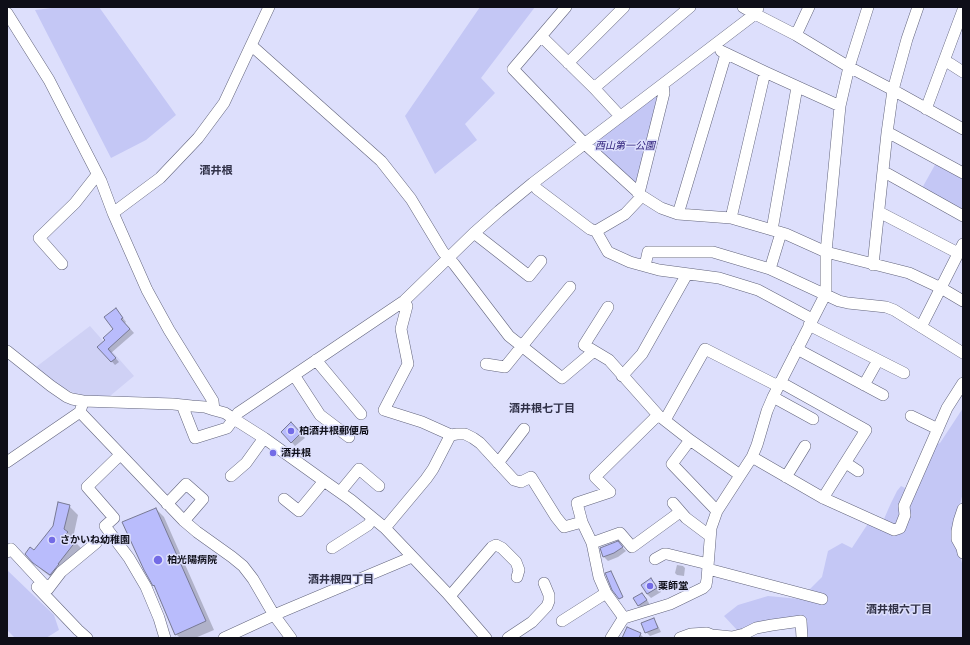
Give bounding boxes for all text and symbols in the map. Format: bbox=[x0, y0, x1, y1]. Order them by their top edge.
park label: 西山第一公園 bbox=[595, 140, 655, 152]
district label: 酒井根 bbox=[200, 164, 232, 178]
district label: 酒井根七丁目 bbox=[509, 402, 575, 416]
place label: 柏酒井根郵便局 bbox=[299, 425, 369, 437]
marker: 柏酒井根郵便局 bbox=[286, 426, 296, 436]
place label: 酒井根 bbox=[281, 447, 311, 459]
marker: 酒井根 bbox=[268, 448, 278, 458]
place label: さかいね幼稚園 bbox=[60, 534, 130, 546]
marker: さかいね幼稚園 bbox=[47, 535, 57, 545]
marker: 柏光陽病院 bbox=[152, 554, 164, 566]
place label: 柏光陽病院 bbox=[167, 554, 217, 566]
district label: 酒井根四丁目 bbox=[308, 573, 374, 587]
place label: 薬師堂 bbox=[658, 580, 688, 592]
marker: 薬師堂 bbox=[645, 581, 655, 591]
district label: 酒井根六丁目 bbox=[866, 603, 932, 617]

